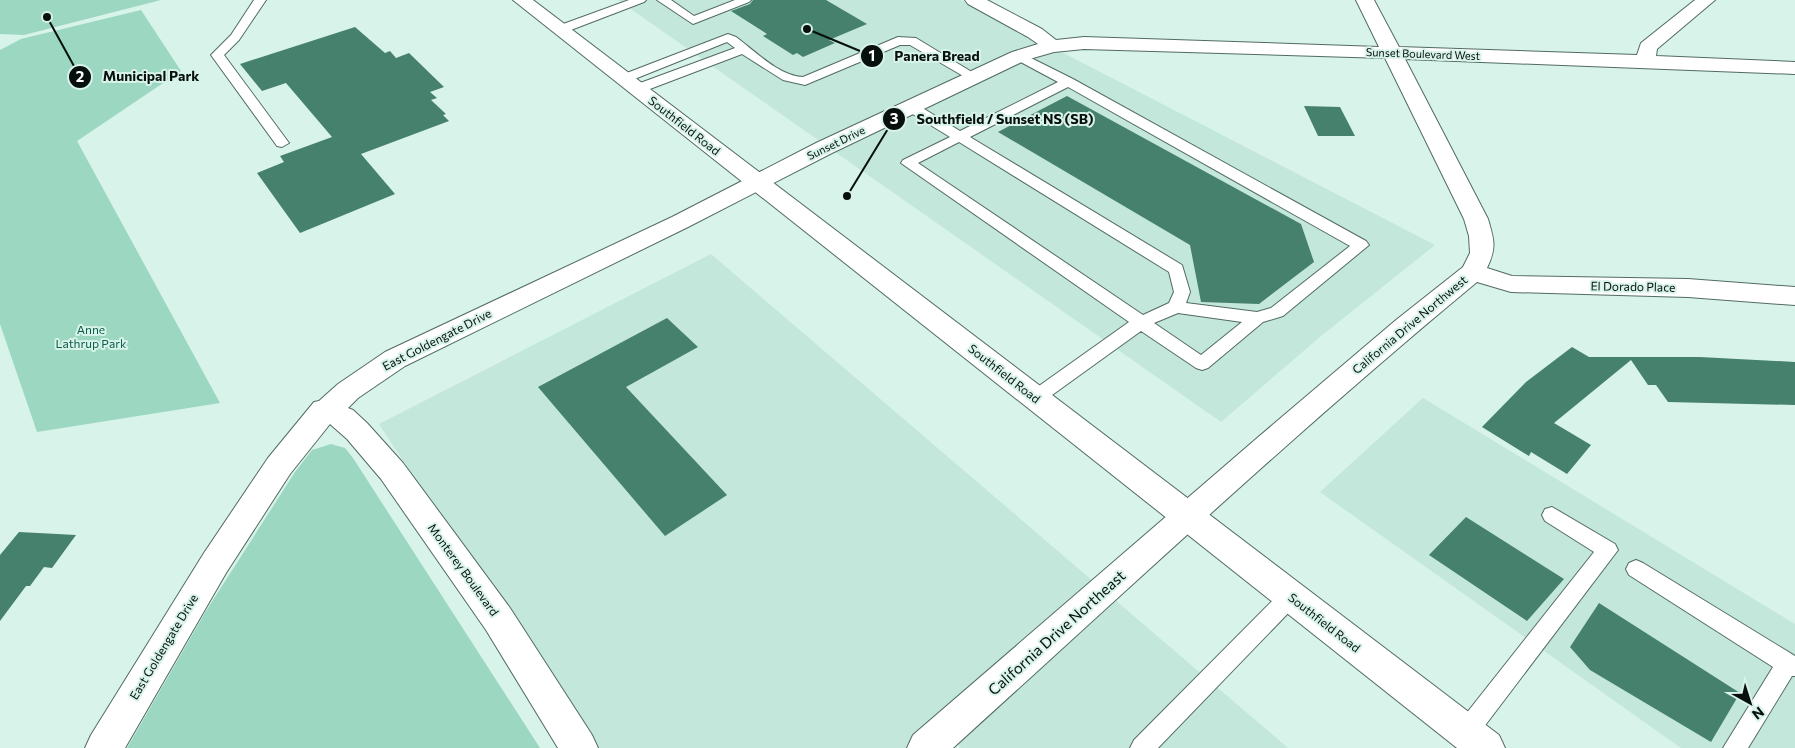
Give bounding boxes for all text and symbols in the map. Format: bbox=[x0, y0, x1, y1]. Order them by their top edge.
callout: Panera Bread bbox=[859, 41, 990, 70]
street label: Sunset Boulevard West bbox=[1366, 45, 1481, 62]
text: 1 bbox=[869, 46, 875, 64]
text: Panera Bread bbox=[894, 47, 980, 64]
callout: Municipal Park bbox=[68, 62, 209, 91]
text: 2 bbox=[76, 67, 84, 85]
text: Municipal Park bbox=[103, 67, 199, 84]
street label: Southfield Road bbox=[646, 93, 723, 158]
callout: Southfield / Sunset NS (SB) bbox=[882, 104, 1104, 133]
text: 3 bbox=[890, 109, 899, 127]
text: Southfield / Sunset NS (SB) bbox=[917, 110, 1094, 127]
street label: Sunset Drive bbox=[805, 123, 867, 162]
street label: California Drive Northwest bbox=[1349, 272, 1470, 376]
street label: El Dorado Place bbox=[1590, 278, 1676, 294]
street label: East Goldengate Drive bbox=[380, 306, 493, 373]
park label: Anne Lathrup Park bbox=[56, 322, 127, 350]
street label: Southfield Road bbox=[966, 341, 1043, 406]
street label: Monterey Boulevard bbox=[426, 521, 502, 618]
street label: California Drive Northeast bbox=[984, 566, 1129, 699]
street label: Southfield Road bbox=[1286, 590, 1363, 655]
street label: East Goldengate Drive bbox=[126, 591, 200, 702]
north arrow bbox=[1725, 678, 1775, 728]
text: N bbox=[1749, 704, 1768, 723]

